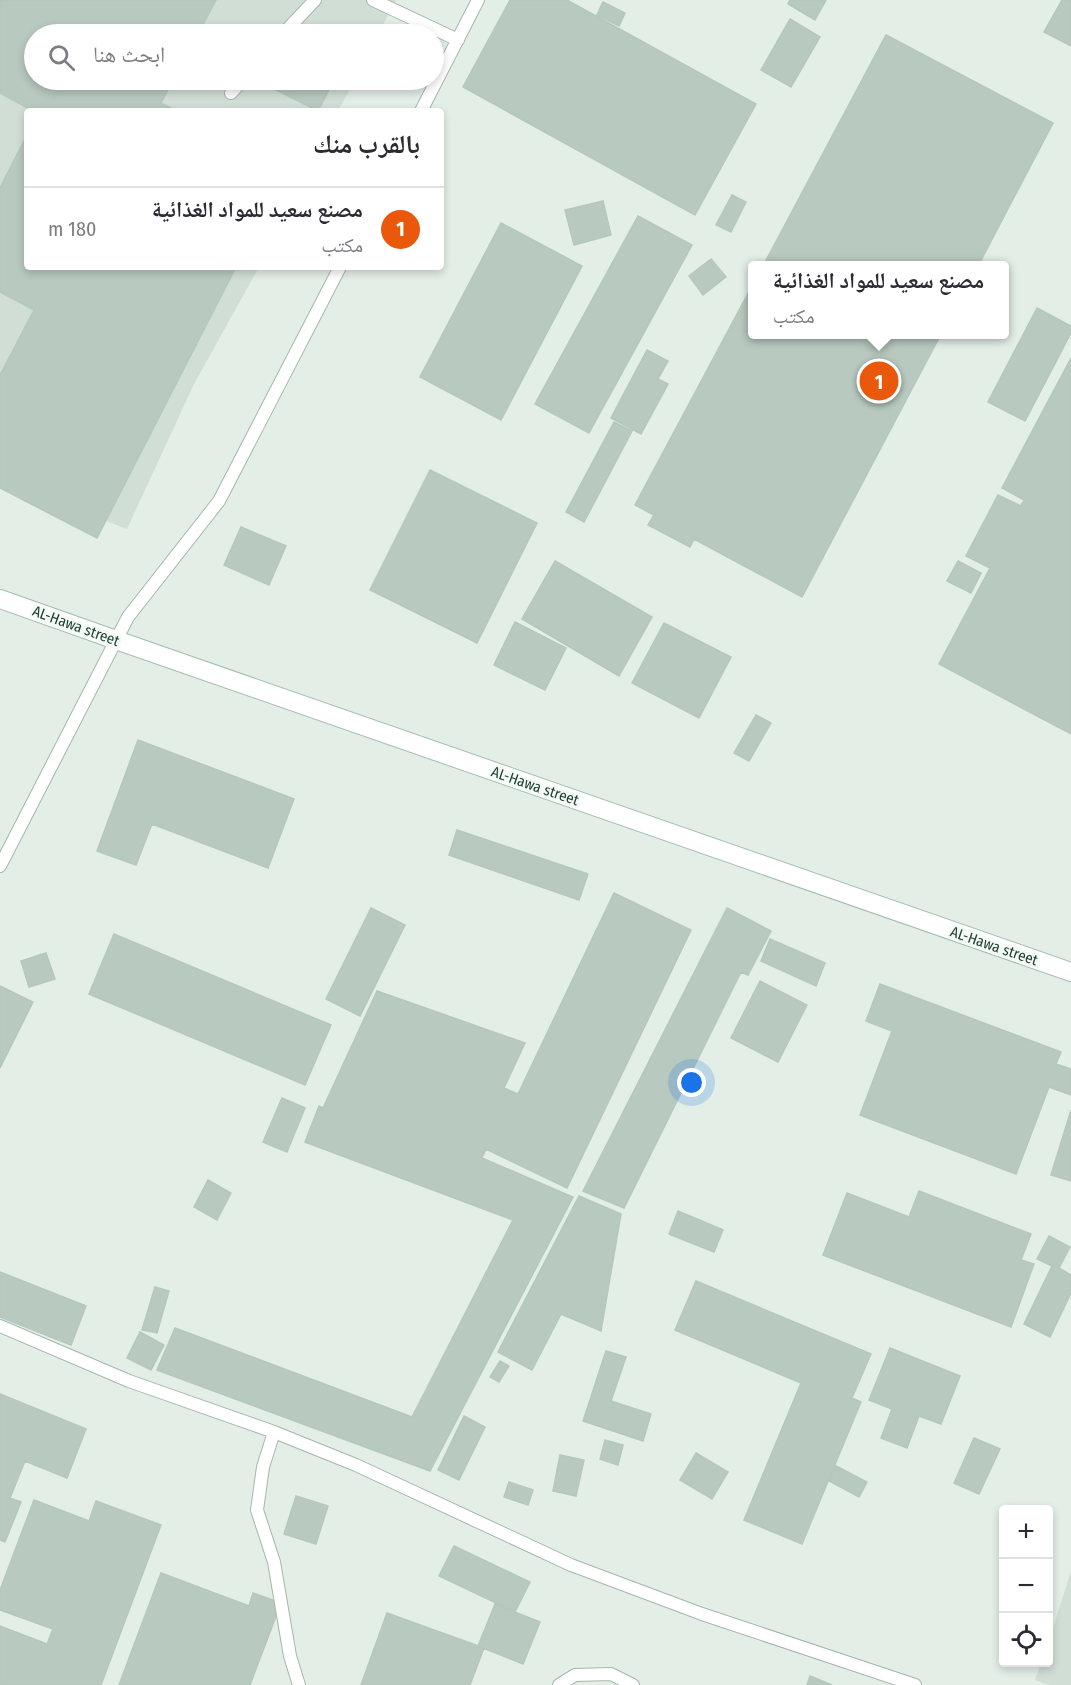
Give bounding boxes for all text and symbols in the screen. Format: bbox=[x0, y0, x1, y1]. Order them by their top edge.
search box bbox=[24, 24, 444, 90]
icon: search bbox=[45, 41, 78, 74]
text: ابحث هنا bbox=[93, 41, 165, 68]
text: بالقرب منك bbox=[313, 129, 420, 160]
text: مصنع سعيد للمواد الغذائية bbox=[152, 196, 363, 223]
text: 180 m bbox=[48, 217, 96, 241]
text: 1 bbox=[396, 217, 405, 241]
text: مكتب bbox=[321, 233, 363, 257]
popup bbox=[748, 261, 1009, 339]
text: مصنع سعيد للمواد الغذائية bbox=[773, 267, 984, 294]
text: مكتب bbox=[773, 304, 815, 328]
pin: 1 bbox=[860, 358, 898, 404]
street label: AL-Hawa street bbox=[30, 602, 122, 650]
street label: AL-Hawa street bbox=[489, 763, 581, 809]
street label: AL-Hawa street bbox=[948, 923, 1040, 969]
your location bbox=[677, 1068, 706, 1097]
map controls bbox=[999, 1505, 1053, 1667]
button: + bbox=[999, 1505, 1053, 1559]
button: − bbox=[999, 1559, 1053, 1613]
button: locate bbox=[999, 1613, 1053, 1667]

